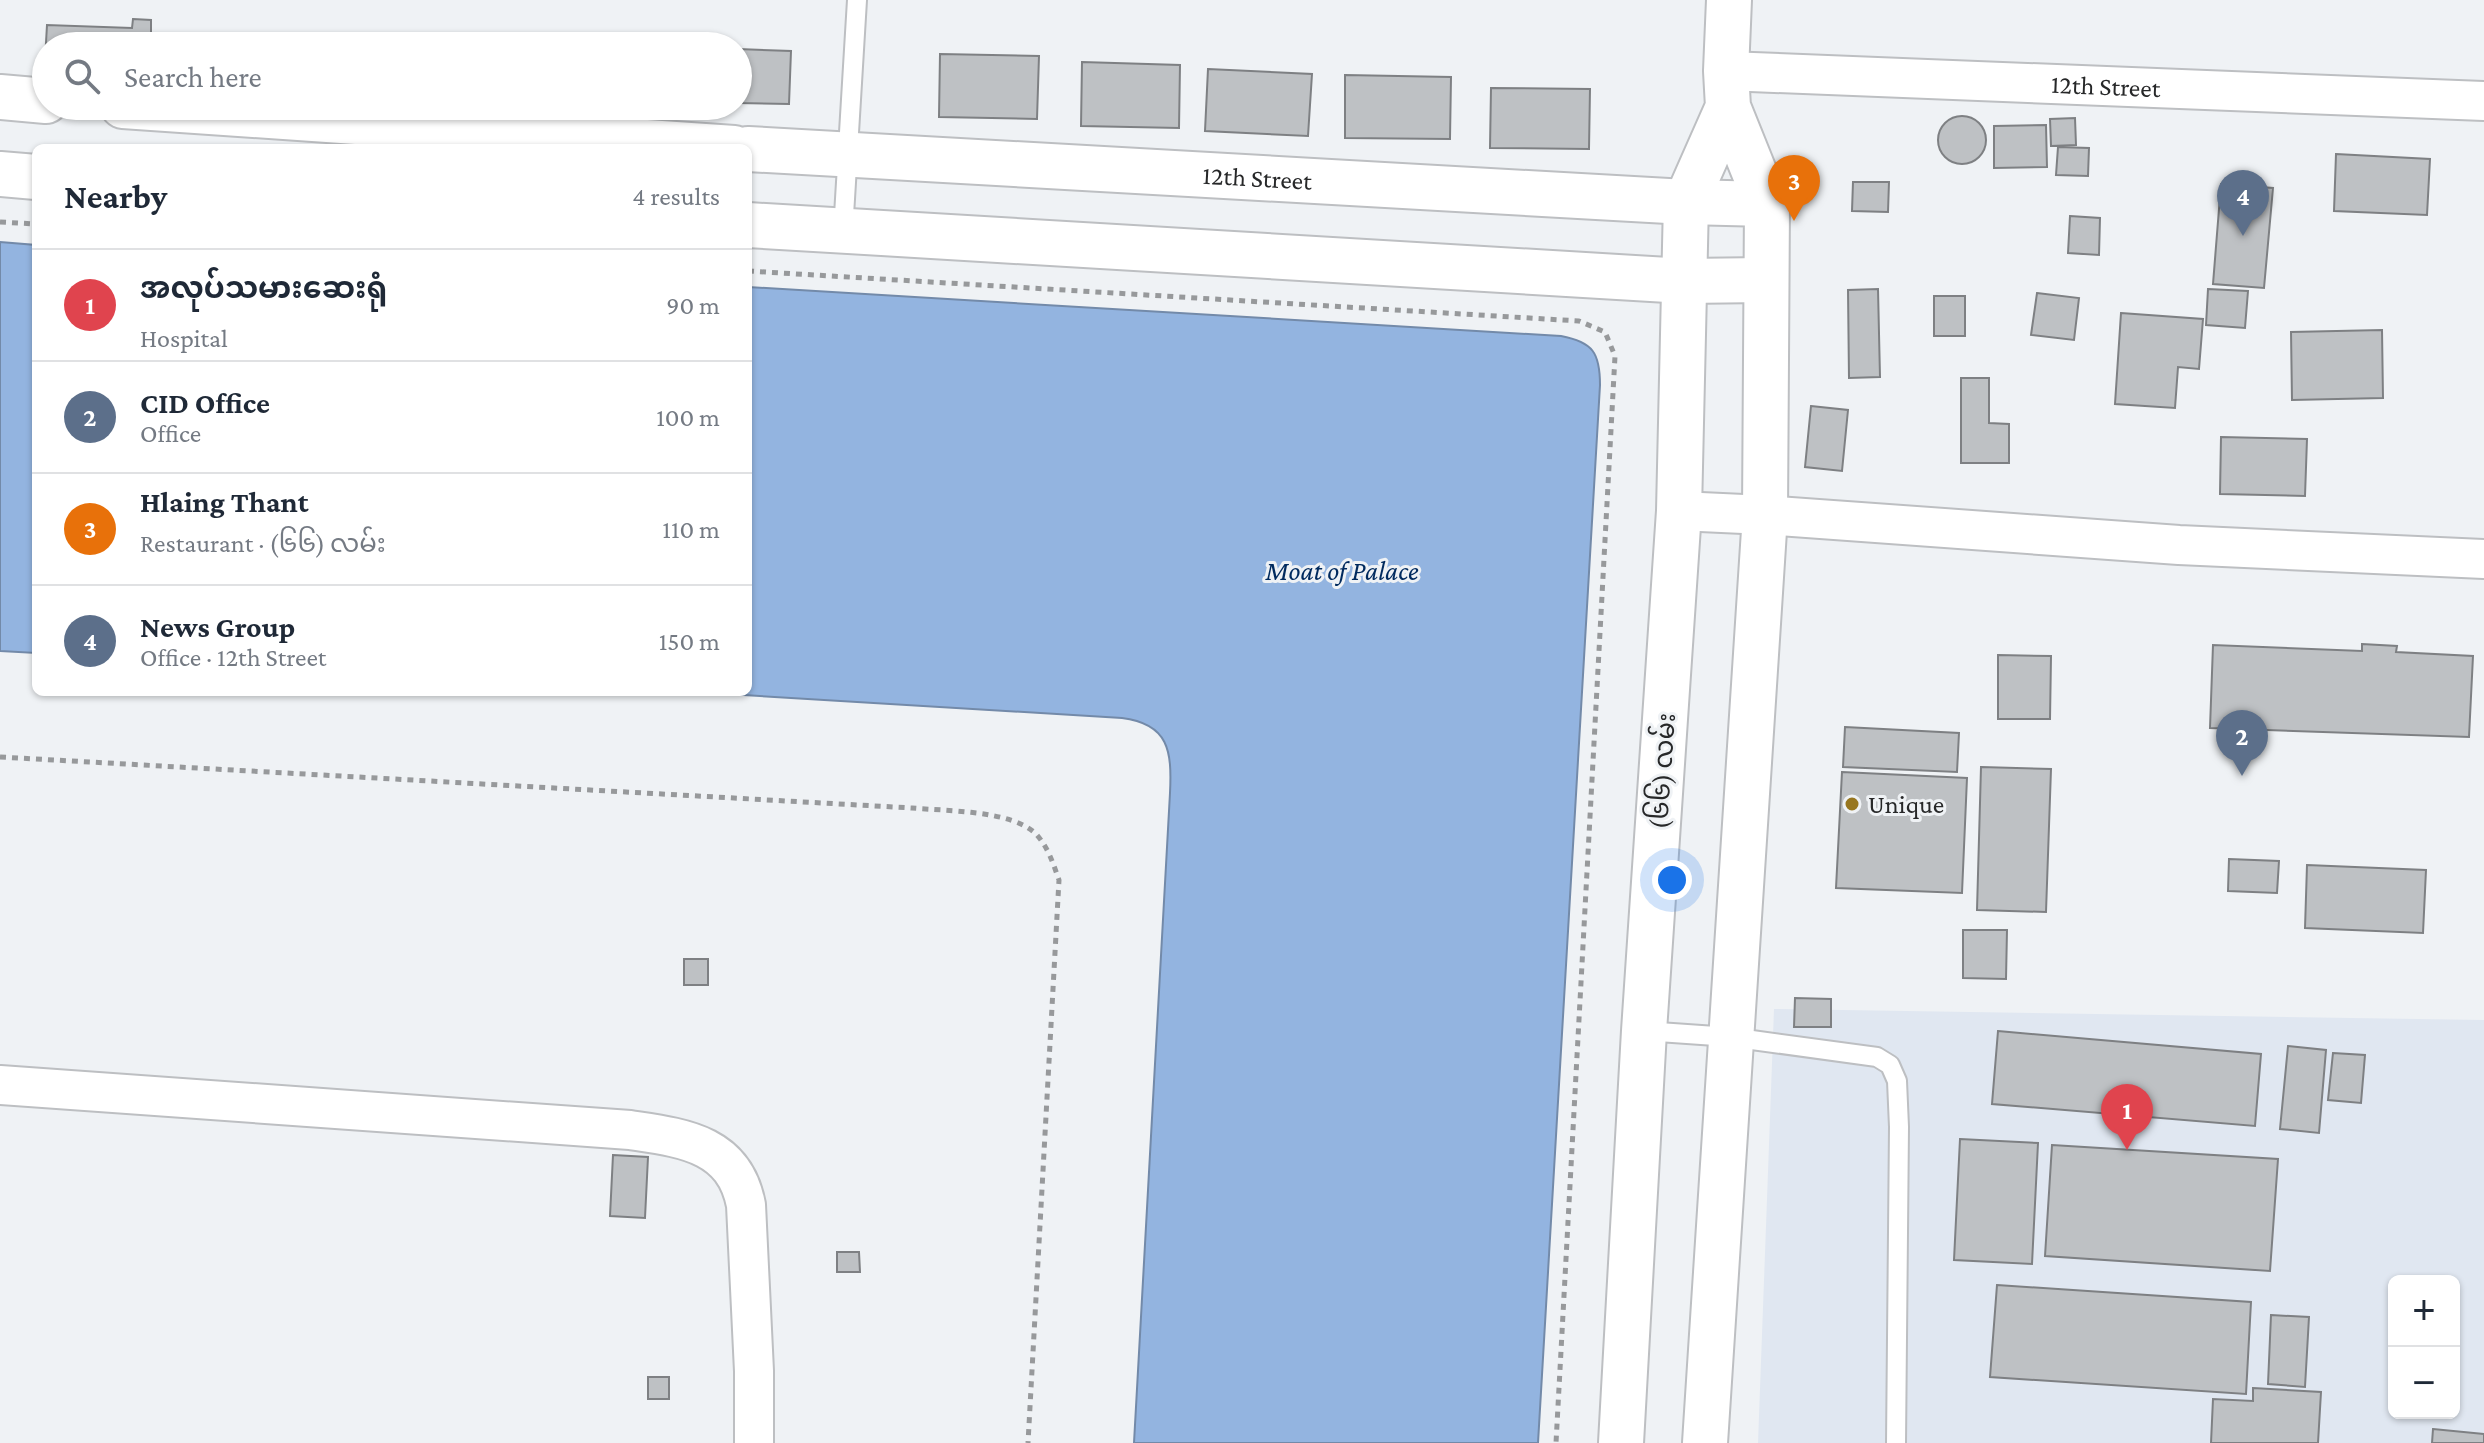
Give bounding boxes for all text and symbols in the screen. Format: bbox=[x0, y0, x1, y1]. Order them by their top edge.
search box bbox=[32, 32, 752, 120]
icon: search bbox=[60, 54, 104, 98]
text: Search here bbox=[124, 60, 262, 93]
street label: 12th Street bbox=[2050, 70, 2161, 103]
pin: 3 bbox=[1768, 155, 1820, 221]
street label: 12th Street bbox=[1202, 161, 1313, 196]
pin: 4 bbox=[2217, 170, 2269, 236]
text: Nearby bbox=[64, 178, 167, 215]
text: 4 results bbox=[632, 182, 720, 211]
text: အလုပ်သမားဆေးရုံ bbox=[140, 271, 387, 304]
text: 1 bbox=[85, 291, 95, 320]
text: 90 m bbox=[666, 291, 720, 320]
text: Hospital bbox=[140, 324, 228, 353]
text: CID Office bbox=[140, 386, 270, 419]
text: 2 bbox=[83, 403, 97, 432]
text: 100 m bbox=[656, 403, 720, 432]
text: Office bbox=[140, 419, 201, 448]
text: Hlaing Thant bbox=[140, 485, 309, 518]
text: 3 bbox=[84, 515, 96, 544]
text: 110 m bbox=[662, 515, 720, 544]
text: Restaurant · (၆၆) လမ်း bbox=[140, 529, 386, 558]
water label: Moat of Palace bbox=[1264, 555, 1419, 586]
text: News Group bbox=[140, 610, 295, 643]
text: 4 bbox=[83, 627, 97, 656]
text: 150 m bbox=[659, 627, 720, 656]
text: Office · 12th Street bbox=[140, 643, 326, 672]
pin: 2 bbox=[2216, 710, 2268, 776]
street label: (၆၆) လမ်း bbox=[1641, 712, 1681, 830]
place label: Unique bbox=[1868, 790, 1944, 819]
marker: Unique bbox=[1843, 795, 1861, 813]
your location bbox=[1652, 860, 1692, 900]
pin: 1 bbox=[2101, 1084, 2153, 1150]
map controls bbox=[2388, 1275, 2460, 1419]
button: + bbox=[2388, 1275, 2460, 1347]
button: − bbox=[2388, 1347, 2460, 1419]

